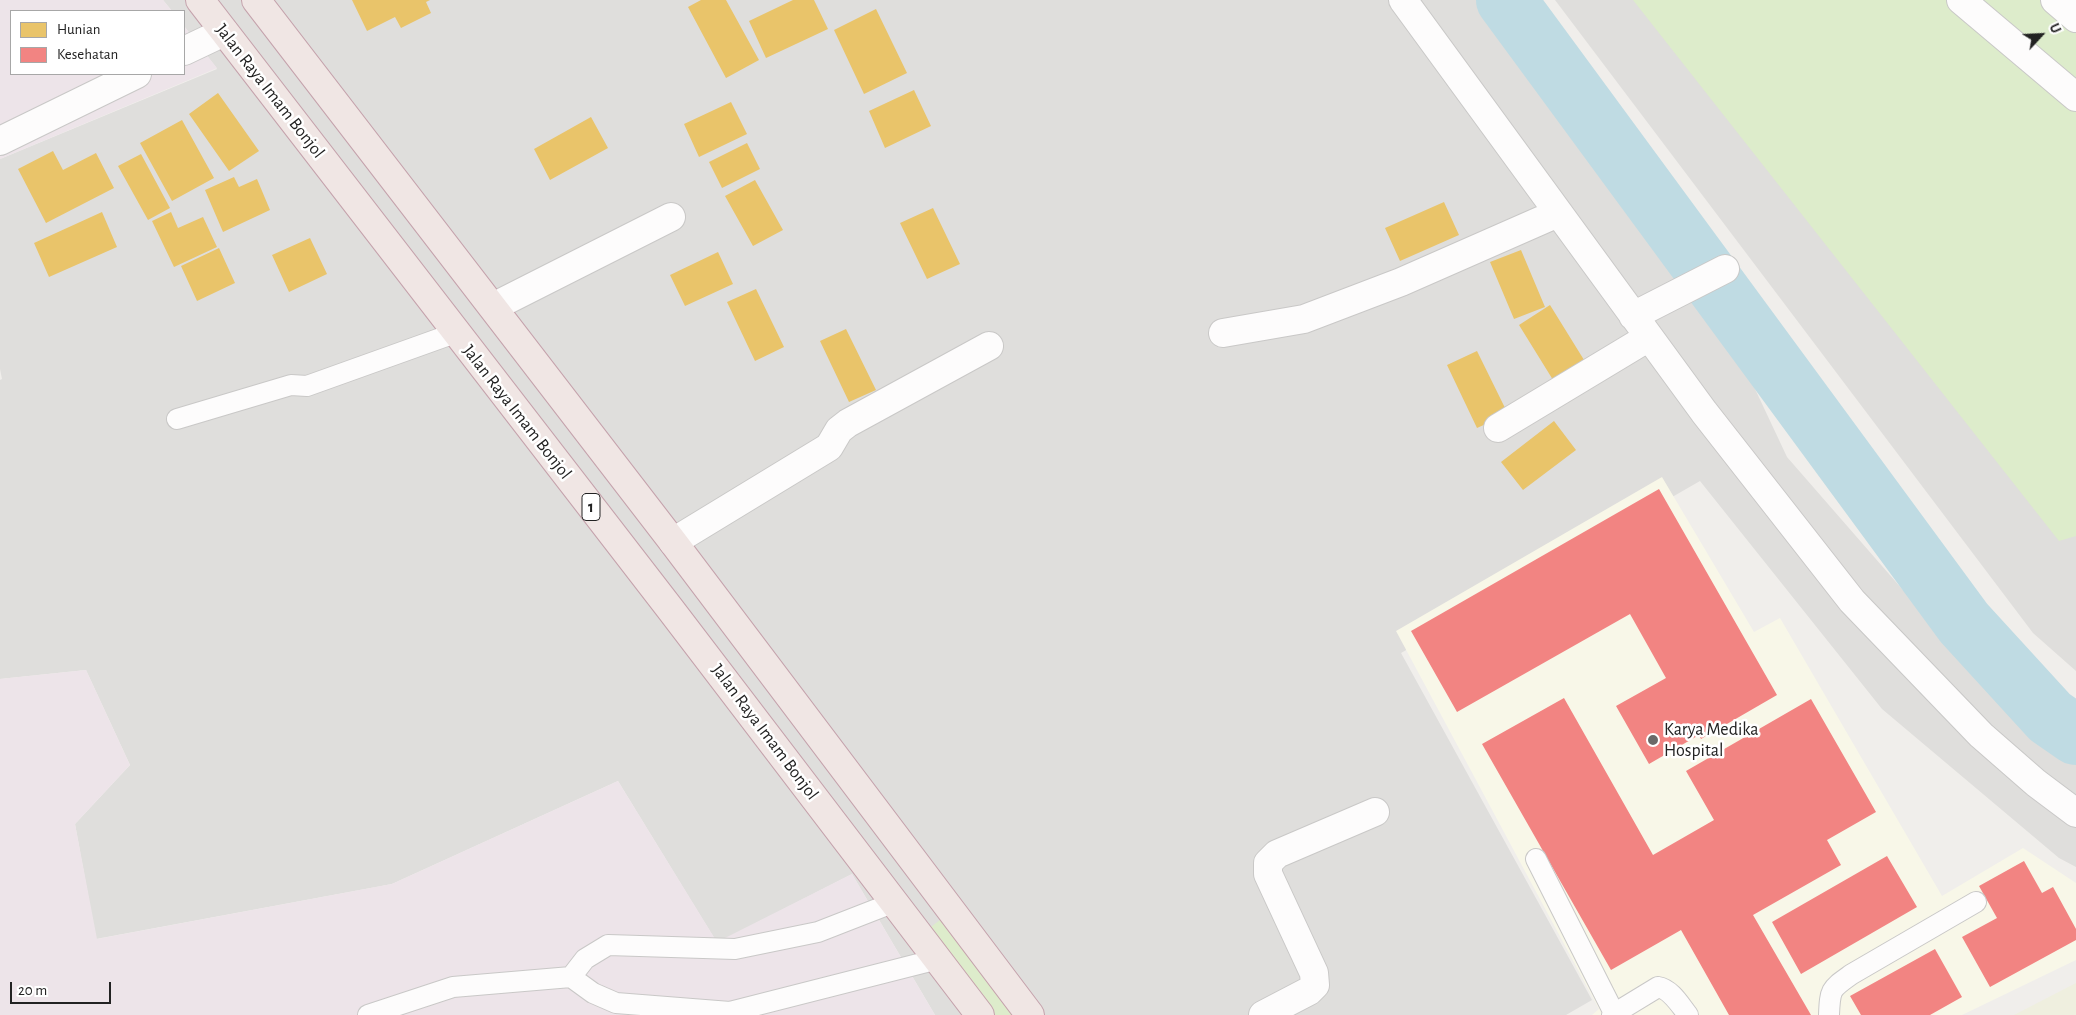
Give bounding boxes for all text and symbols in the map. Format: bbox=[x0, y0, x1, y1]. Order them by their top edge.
legend bbox=[10, 10, 185, 75]
north arrow bbox=[2016, 10, 2066, 60]
street label: Jalan Raya Imam Bonjol bbox=[211, 19, 329, 163]
text: Hunian bbox=[57, 22, 101, 37]
text: U bbox=[2046, 22, 2063, 36]
text: Kesehatan bbox=[57, 47, 118, 62]
street label: Jalan Raya Imam Bonjol bbox=[458, 340, 576, 484]
road number: 1 bbox=[582, 494, 600, 520]
street label: Jalan Raya Imam Bonjol bbox=[707, 660, 823, 804]
place label: Karya Medika Hospital bbox=[1664, 719, 1758, 762]
marker: Karya Medika Hospital bbox=[1646, 733, 1660, 747]
scale bar bbox=[12, 972, 114, 1004]
text: 20 m bbox=[18, 983, 47, 998]

